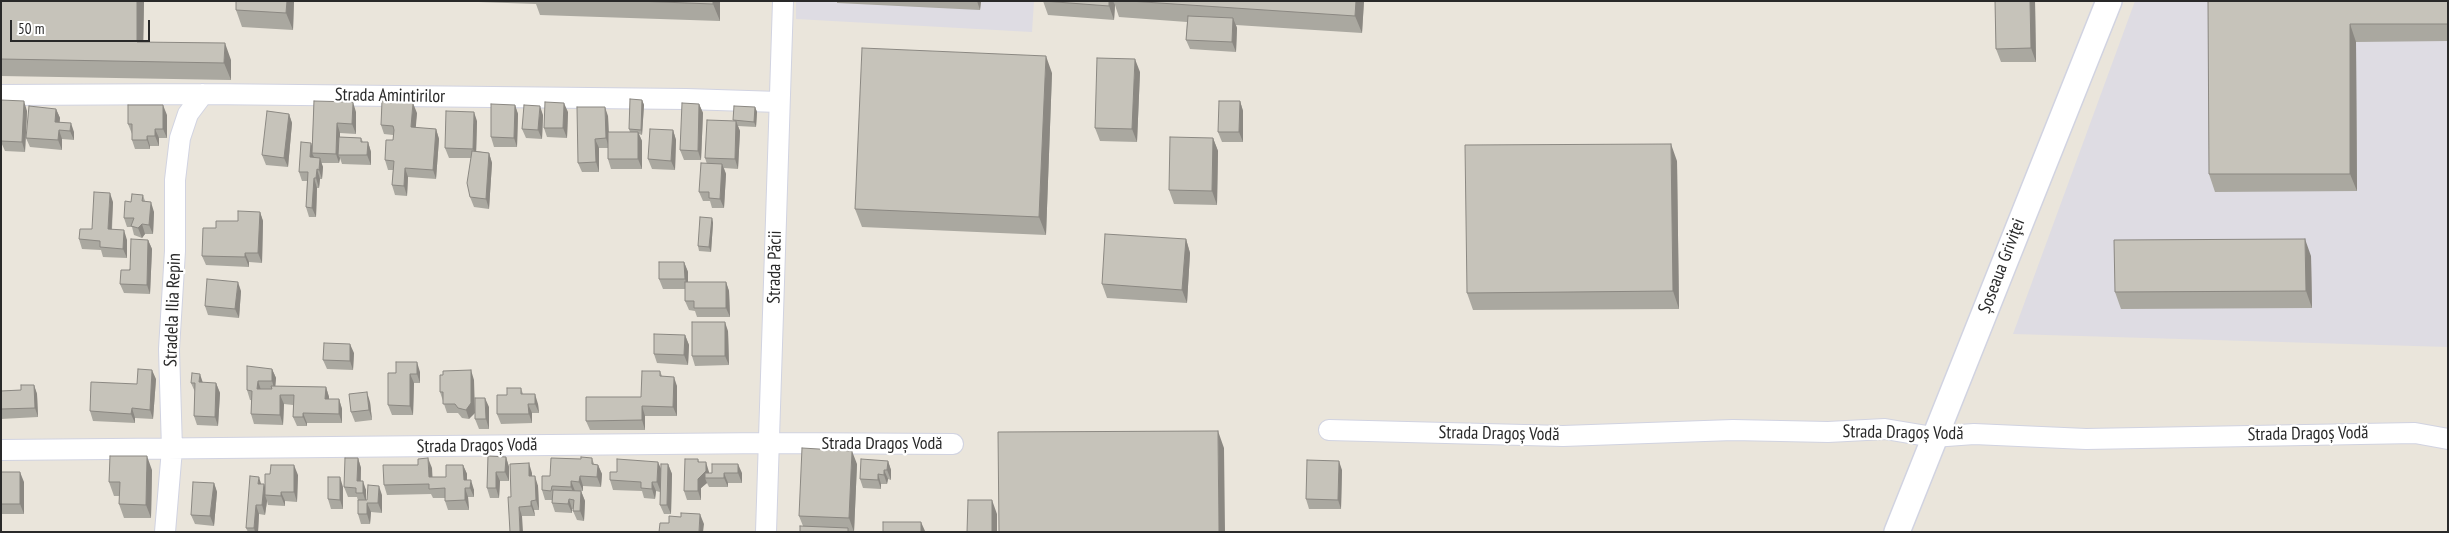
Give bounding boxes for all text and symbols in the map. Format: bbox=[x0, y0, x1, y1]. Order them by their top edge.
scale bar bbox=[12, 10, 152, 42]
text: 50 m bbox=[18, 19, 44, 38]
street label: Strada Amintirilor bbox=[335, 84, 445, 108]
street label: Șoseaua Griviţei bbox=[1974, 216, 2030, 316]
street label: Strada Păcii bbox=[764, 230, 786, 304]
street label: Stradela Ilia Repin bbox=[160, 253, 186, 367]
street label: Strada Dragoș Vodă bbox=[1842, 421, 1964, 445]
street label: Strada Dragoș Vodă bbox=[1438, 422, 1560, 446]
street label: Strada Dragoș Vodă bbox=[2247, 422, 2369, 446]
street label: Strada Dragoș Vodă bbox=[822, 433, 942, 455]
street label: Strada Dragoș Vodă bbox=[416, 434, 538, 458]

